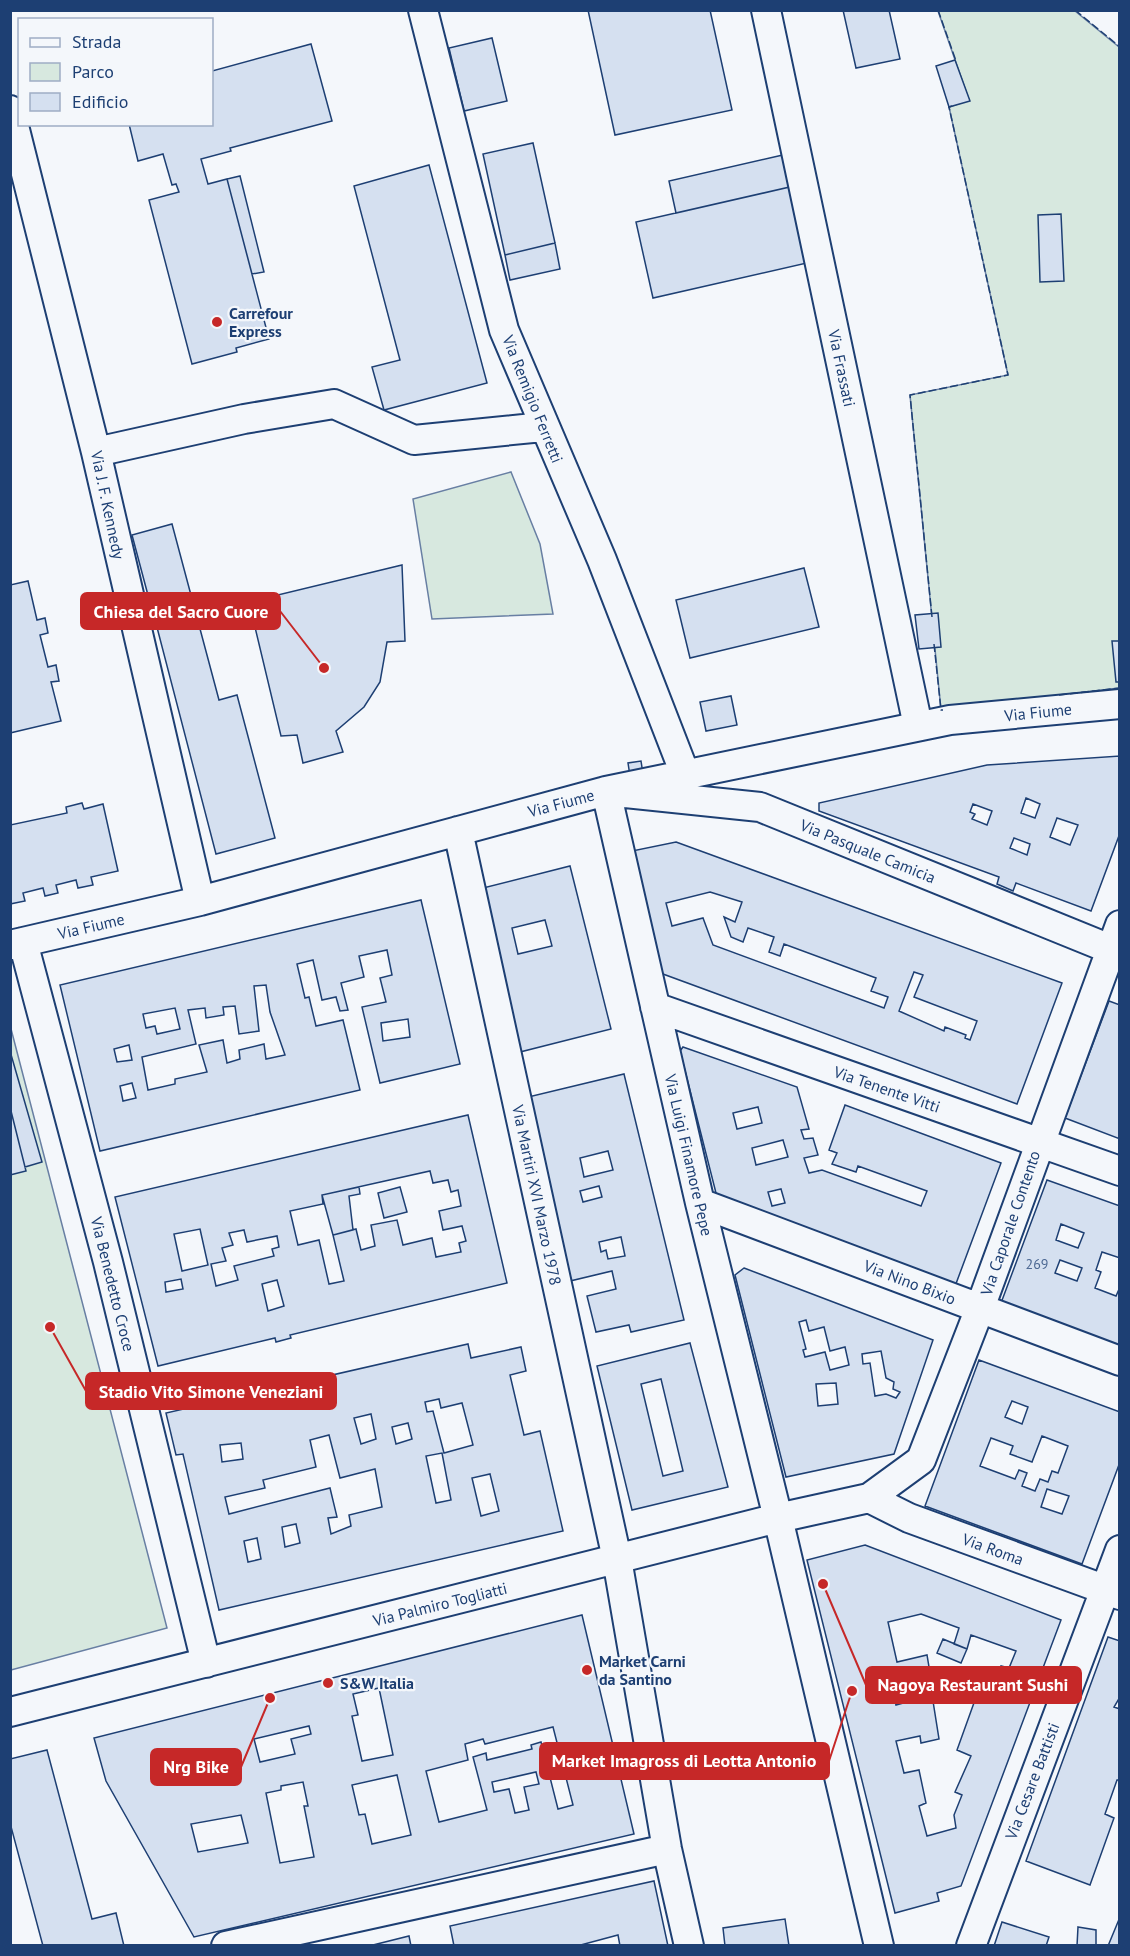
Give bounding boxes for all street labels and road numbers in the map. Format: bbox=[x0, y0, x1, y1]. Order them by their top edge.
street label: Via Frassati bbox=[824, 327, 860, 408]
street label: Via Remigio Ferretti bbox=[498, 331, 568, 466]
street label: Via J. F. Kennedy bbox=[87, 448, 129, 562]
street label: Via Fiume bbox=[1002, 699, 1073, 726]
street label: Via Fiume bbox=[525, 785, 596, 822]
street label: Via Pasquale Camicia bbox=[796, 814, 939, 887]
street label: Via Fiume bbox=[55, 909, 126, 944]
street label: Via Tenente Vitti bbox=[830, 1061, 943, 1117]
street label: Via Luigi Finamore Pepe bbox=[660, 1071, 717, 1238]
street label: Via Martiri XVI Marzo 1978 bbox=[508, 1102, 566, 1287]
street label: Via Caporale Contento bbox=[975, 1148, 1044, 1299]
street label: Via Benedetto Croce bbox=[86, 1214, 139, 1353]
street label: Via Nino Bixio bbox=[860, 1255, 959, 1309]
street label: Via Roma bbox=[959, 1528, 1026, 1569]
street label: Via Palmiro Togliatti bbox=[370, 1578, 509, 1631]
street label: Via Cesare Battisti bbox=[1000, 1720, 1063, 1843]

